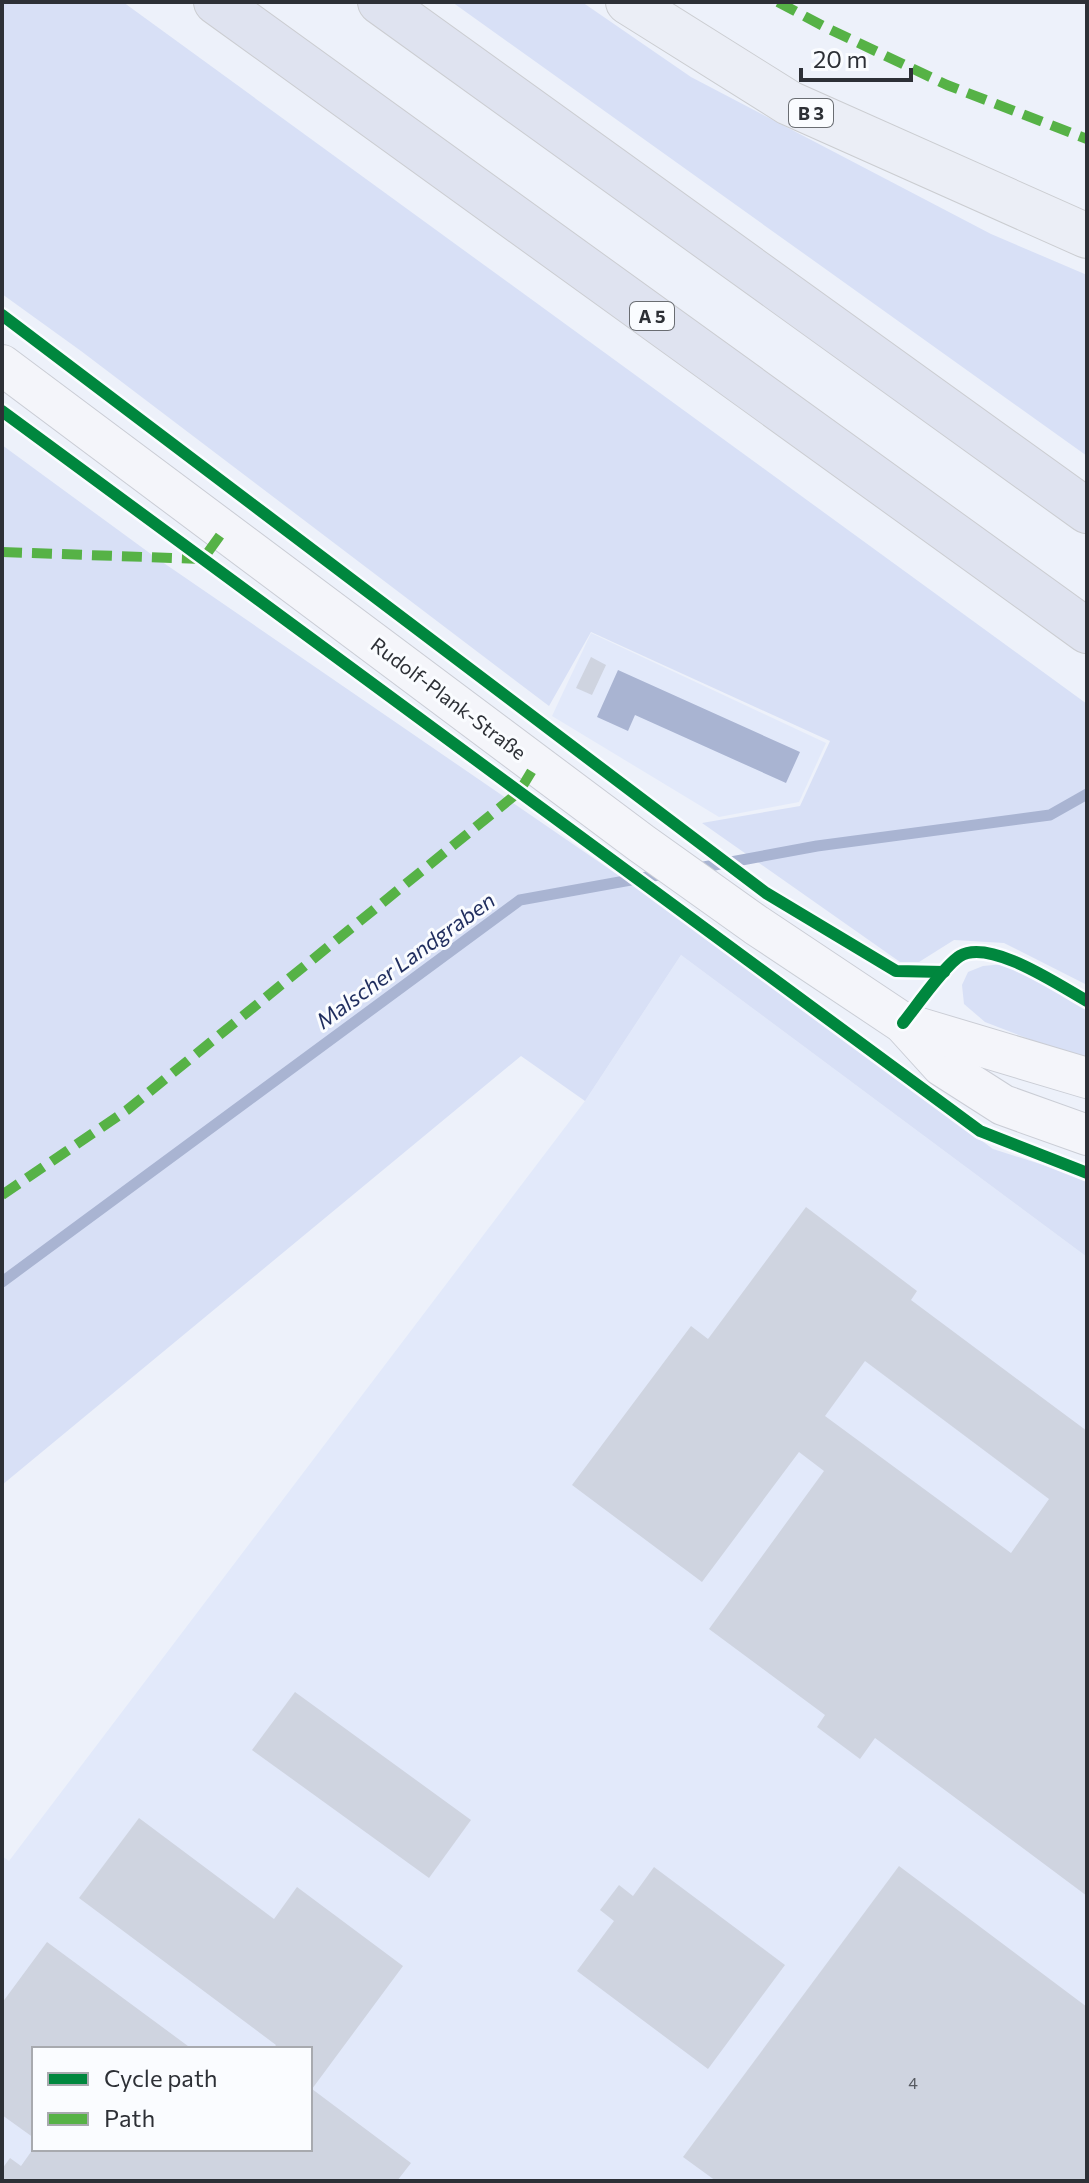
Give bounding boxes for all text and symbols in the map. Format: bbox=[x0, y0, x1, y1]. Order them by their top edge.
scale bar bbox=[801, 32, 911, 82]
text: 20 m bbox=[813, 44, 867, 73]
road number: B 3 bbox=[789, 99, 833, 127]
road number: A 5 bbox=[630, 302, 674, 330]
street label: Rudolf-Plank-Straße bbox=[367, 632, 531, 764]
water label: Malscher Landgraben bbox=[310, 886, 500, 1034]
legend bbox=[32, 2047, 312, 2151]
text: Cycle path bbox=[104, 2063, 218, 2092]
house number: 4 bbox=[908, 2073, 918, 2092]
text: Path bbox=[104, 2103, 155, 2132]

